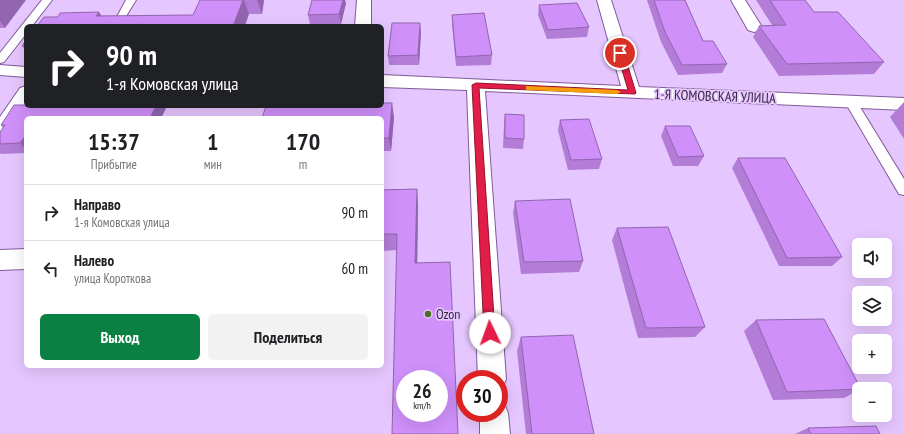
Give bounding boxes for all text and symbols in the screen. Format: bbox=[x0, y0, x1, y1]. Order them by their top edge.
text: 90 m bbox=[106, 36, 157, 73]
pin bbox=[603, 36, 637, 70]
icon: right bbox=[40, 40, 92, 92]
icon: arrive bbox=[609, 42, 631, 64]
text: 1-я Комовская улица bbox=[106, 72, 239, 95]
street label: 1-Я КОМОВСКАЯ УЛИЦА bbox=[654, 85, 776, 107]
text: 15:37 bbox=[88, 126, 140, 157]
text: 1 bbox=[207, 126, 218, 157]
text: 170 bbox=[286, 126, 320, 157]
text: Прибытие bbox=[91, 156, 137, 173]
text: мин bbox=[204, 156, 222, 173]
text: m bbox=[299, 156, 307, 173]
text: Направо bbox=[74, 195, 121, 214]
icon: right bbox=[40, 202, 62, 224]
text: 90 m bbox=[342, 203, 368, 222]
text: 1-я Комовская улица bbox=[74, 214, 170, 231]
map controls bbox=[852, 238, 892, 422]
button: sound bbox=[852, 238, 892, 278]
text: Налево bbox=[74, 251, 114, 270]
icon: left bbox=[40, 258, 62, 280]
text: 60 m bbox=[342, 259, 368, 278]
text: улица Короткова bbox=[74, 270, 151, 287]
button: layers bbox=[852, 286, 892, 326]
place label: Ozon bbox=[436, 305, 461, 323]
marker: Ozon bbox=[423, 309, 433, 319]
position arrow bbox=[469, 312, 511, 354]
button: Выход bbox=[40, 314, 200, 360]
button: Поделиться bbox=[208, 314, 368, 360]
button: + bbox=[852, 334, 892, 374]
speed limit sign: 30 bbox=[456, 370, 508, 422]
text: 26 bbox=[412, 378, 432, 404]
button: − bbox=[852, 382, 892, 422]
text: km/h bbox=[413, 399, 431, 412]

